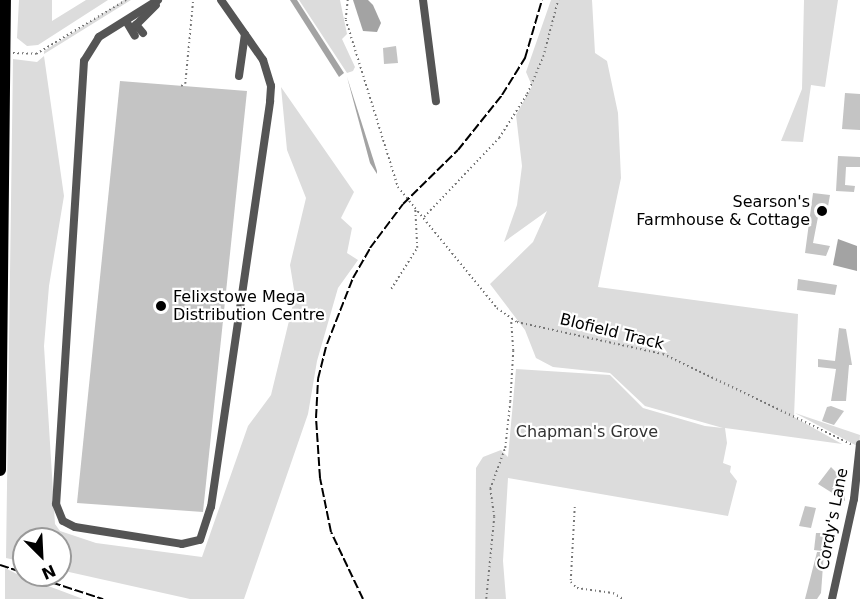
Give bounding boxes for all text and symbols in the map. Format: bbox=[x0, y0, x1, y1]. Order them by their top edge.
place label: Searson's Farmhouse & Cottage bbox=[636, 192, 810, 230]
marker: Searson's Farmhouse & Cottage bbox=[815, 204, 829, 218]
place label: Felixstowe Mega Distribution Centre bbox=[173, 287, 325, 325]
marker: Felixstowe Mega Distribution Centre bbox=[154, 299, 168, 313]
street label: Blofield Track bbox=[558, 310, 666, 354]
park label: Chapman's Grove bbox=[516, 422, 658, 442]
street label: Cordy's Lane bbox=[814, 466, 852, 572]
north arrow bbox=[12, 527, 72, 587]
text: N bbox=[39, 561, 59, 583]

